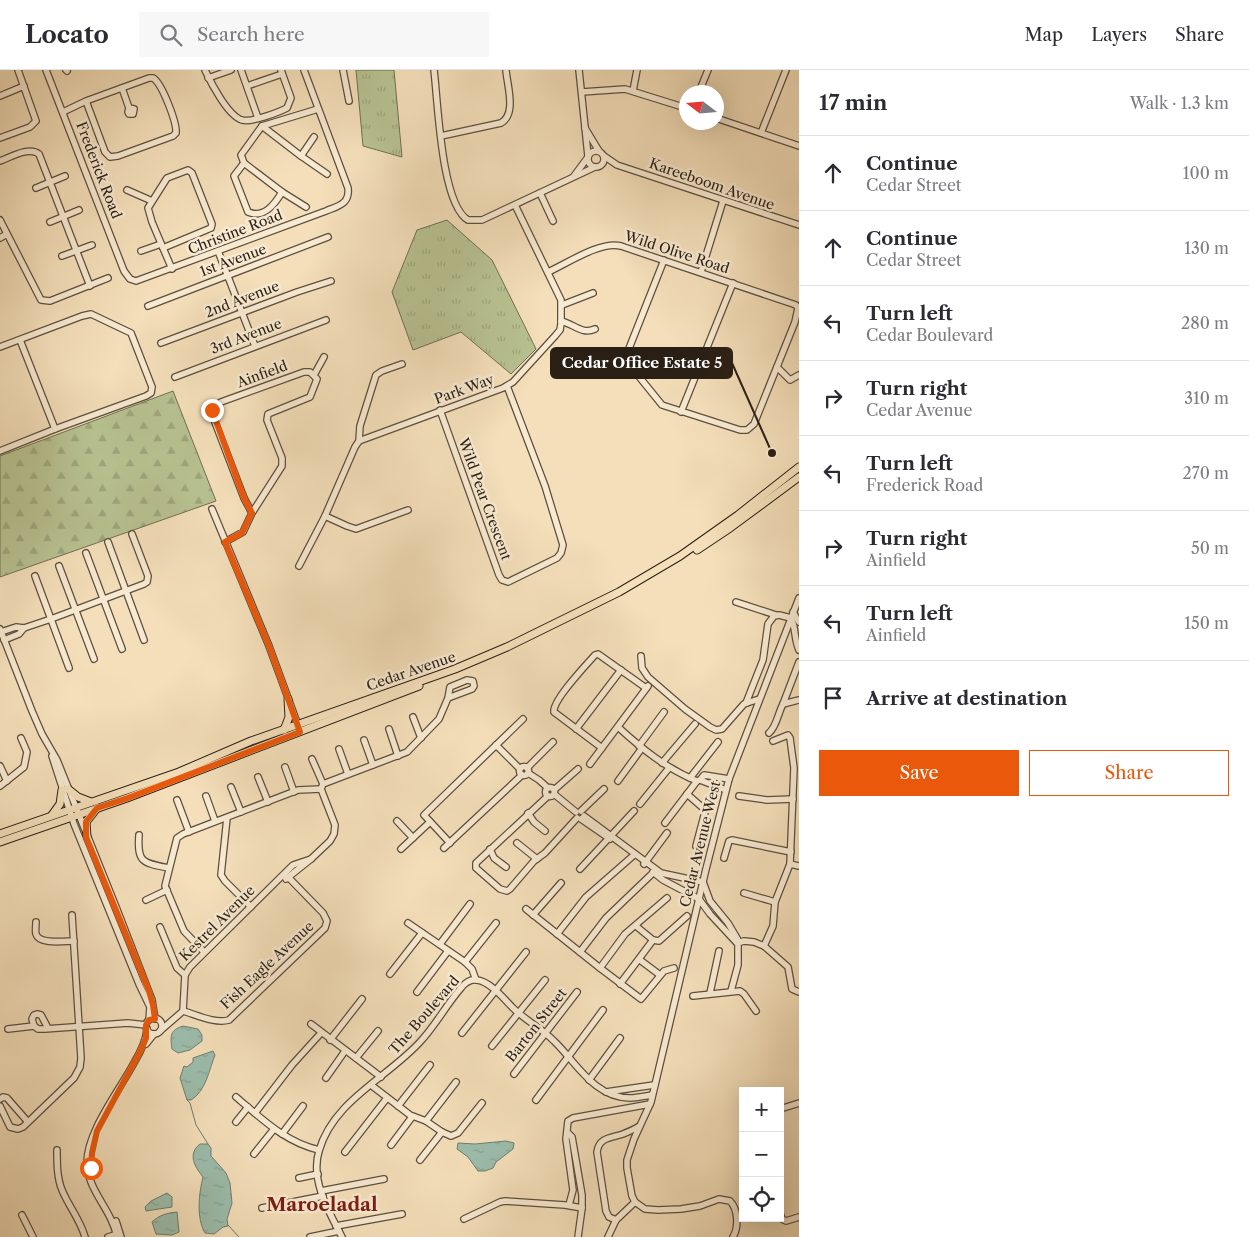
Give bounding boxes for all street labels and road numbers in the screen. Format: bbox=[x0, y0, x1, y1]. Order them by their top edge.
street label: Frederick Road bbox=[72, 119, 126, 222]
street label: Kareeboom Avenue bbox=[647, 154, 777, 214]
street label: Christine Road bbox=[185, 206, 285, 258]
street label: Wild Olive Road bbox=[621, 226, 732, 278]
street label: 1st Avenue bbox=[197, 240, 269, 280]
street label: 2nd Avenue bbox=[202, 277, 282, 321]
street label: 3rd Avenue bbox=[208, 314, 284, 358]
street label: Ainfield bbox=[233, 356, 290, 392]
street label: Park Way bbox=[432, 370, 497, 408]
street label: Wild Pear Crescent bbox=[454, 434, 515, 563]
street label: Cedar Avenue bbox=[364, 647, 458, 695]
street label: Cedar Avenue West bbox=[676, 779, 724, 909]
street label: Kestrel Avenue bbox=[175, 881, 259, 965]
street label: Fish Eagle Avenue bbox=[217, 917, 318, 1013]
street label: The Boulevard bbox=[385, 972, 463, 1058]
street label: Barton Street bbox=[502, 984, 570, 1066]

